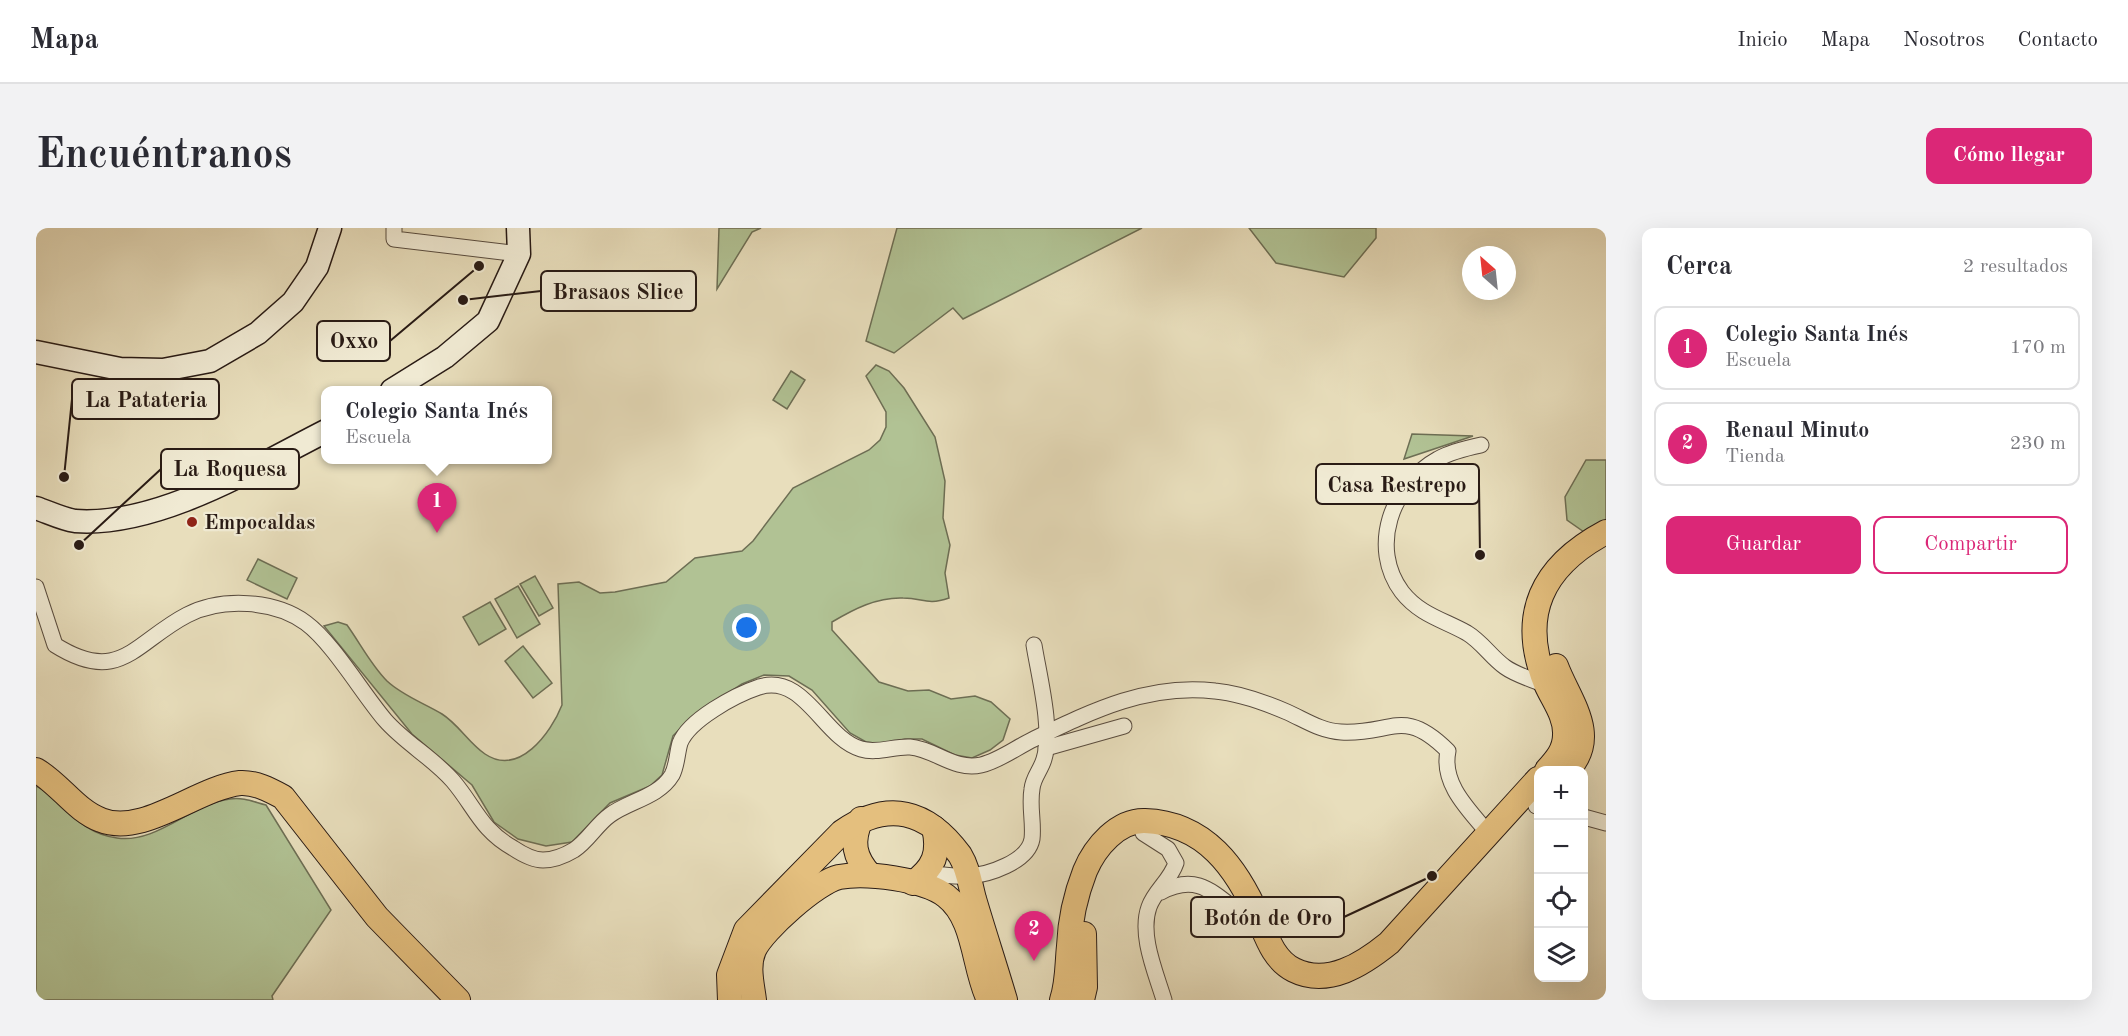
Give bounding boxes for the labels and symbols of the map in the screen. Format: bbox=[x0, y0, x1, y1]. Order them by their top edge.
north arrow bbox=[1462, 246, 1516, 300]
callout: Brasaos Slice bbox=[541, 271, 696, 311]
text: Brasaos Slice bbox=[552, 282, 684, 304]
callout: Oxxo bbox=[317, 321, 390, 361]
text: Oxxo bbox=[330, 331, 378, 353]
callout: La Patateria bbox=[72, 379, 219, 419]
text: La Patateria bbox=[85, 390, 207, 412]
callout: La Roquesa bbox=[161, 449, 299, 489]
text: La Roquesa bbox=[173, 459, 287, 481]
callout: Casa Restrepo bbox=[1316, 464, 1479, 504]
text: Casa Restrepo bbox=[1327, 475, 1467, 497]
pin: 1 bbox=[418, 484, 456, 533]
place label: Empocaldas bbox=[204, 513, 315, 534]
marker: Empocaldas bbox=[185, 515, 199, 529]
your location bbox=[732, 613, 761, 642]
callout: Botón de Oro bbox=[1191, 897, 1344, 937]
text: Botón de Oro bbox=[1204, 908, 1332, 930]
pin: 2 bbox=[1014, 912, 1054, 961]

